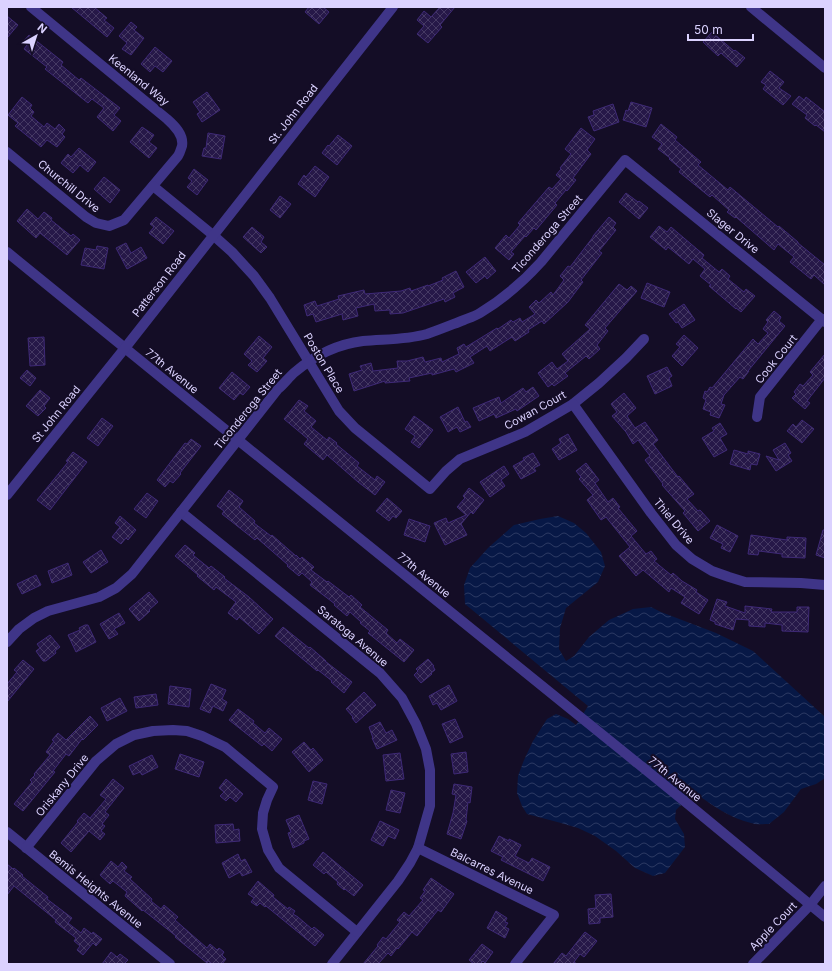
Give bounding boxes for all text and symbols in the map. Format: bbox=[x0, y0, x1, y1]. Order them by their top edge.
north arrow bbox=[16, 16, 56, 56]
scale bar bbox=[688, 16, 753, 42]
text: N bbox=[35, 20, 50, 36]
text: 50 m bbox=[694, 22, 723, 37]
street label: Keenland Way bbox=[106, 51, 172, 109]
street label: St. John Road bbox=[265, 81, 321, 147]
street label: Churchill Drive bbox=[35, 157, 103, 215]
street label: Ticonderoga Street bbox=[509, 191, 585, 276]
street label: Slager Drive bbox=[704, 206, 762, 256]
street label: Patterson Road bbox=[129, 249, 189, 319]
street label: Poston Place bbox=[301, 330, 347, 396]
street label: Cook Court bbox=[752, 331, 800, 386]
street label: 77th Avenue bbox=[143, 345, 201, 397]
street label: Ticonderoga Street bbox=[211, 365, 285, 452]
street label: St John Road bbox=[29, 383, 83, 445]
street label: Cowan Court bbox=[502, 387, 569, 433]
street label: Thiel Drive bbox=[651, 495, 697, 547]
street label: 77th Avenue bbox=[395, 549, 453, 601]
street label: Saratoga Avenue bbox=[315, 602, 391, 670]
street label: Oriskany Drive bbox=[33, 751, 91, 819]
street label: 77th Avenue bbox=[646, 753, 704, 805]
street label: Balcarres Avenue bbox=[448, 845, 536, 897]
street label: Bemis Heights Avenue bbox=[46, 847, 146, 931]
street label: Apple Court bbox=[746, 898, 800, 953]

